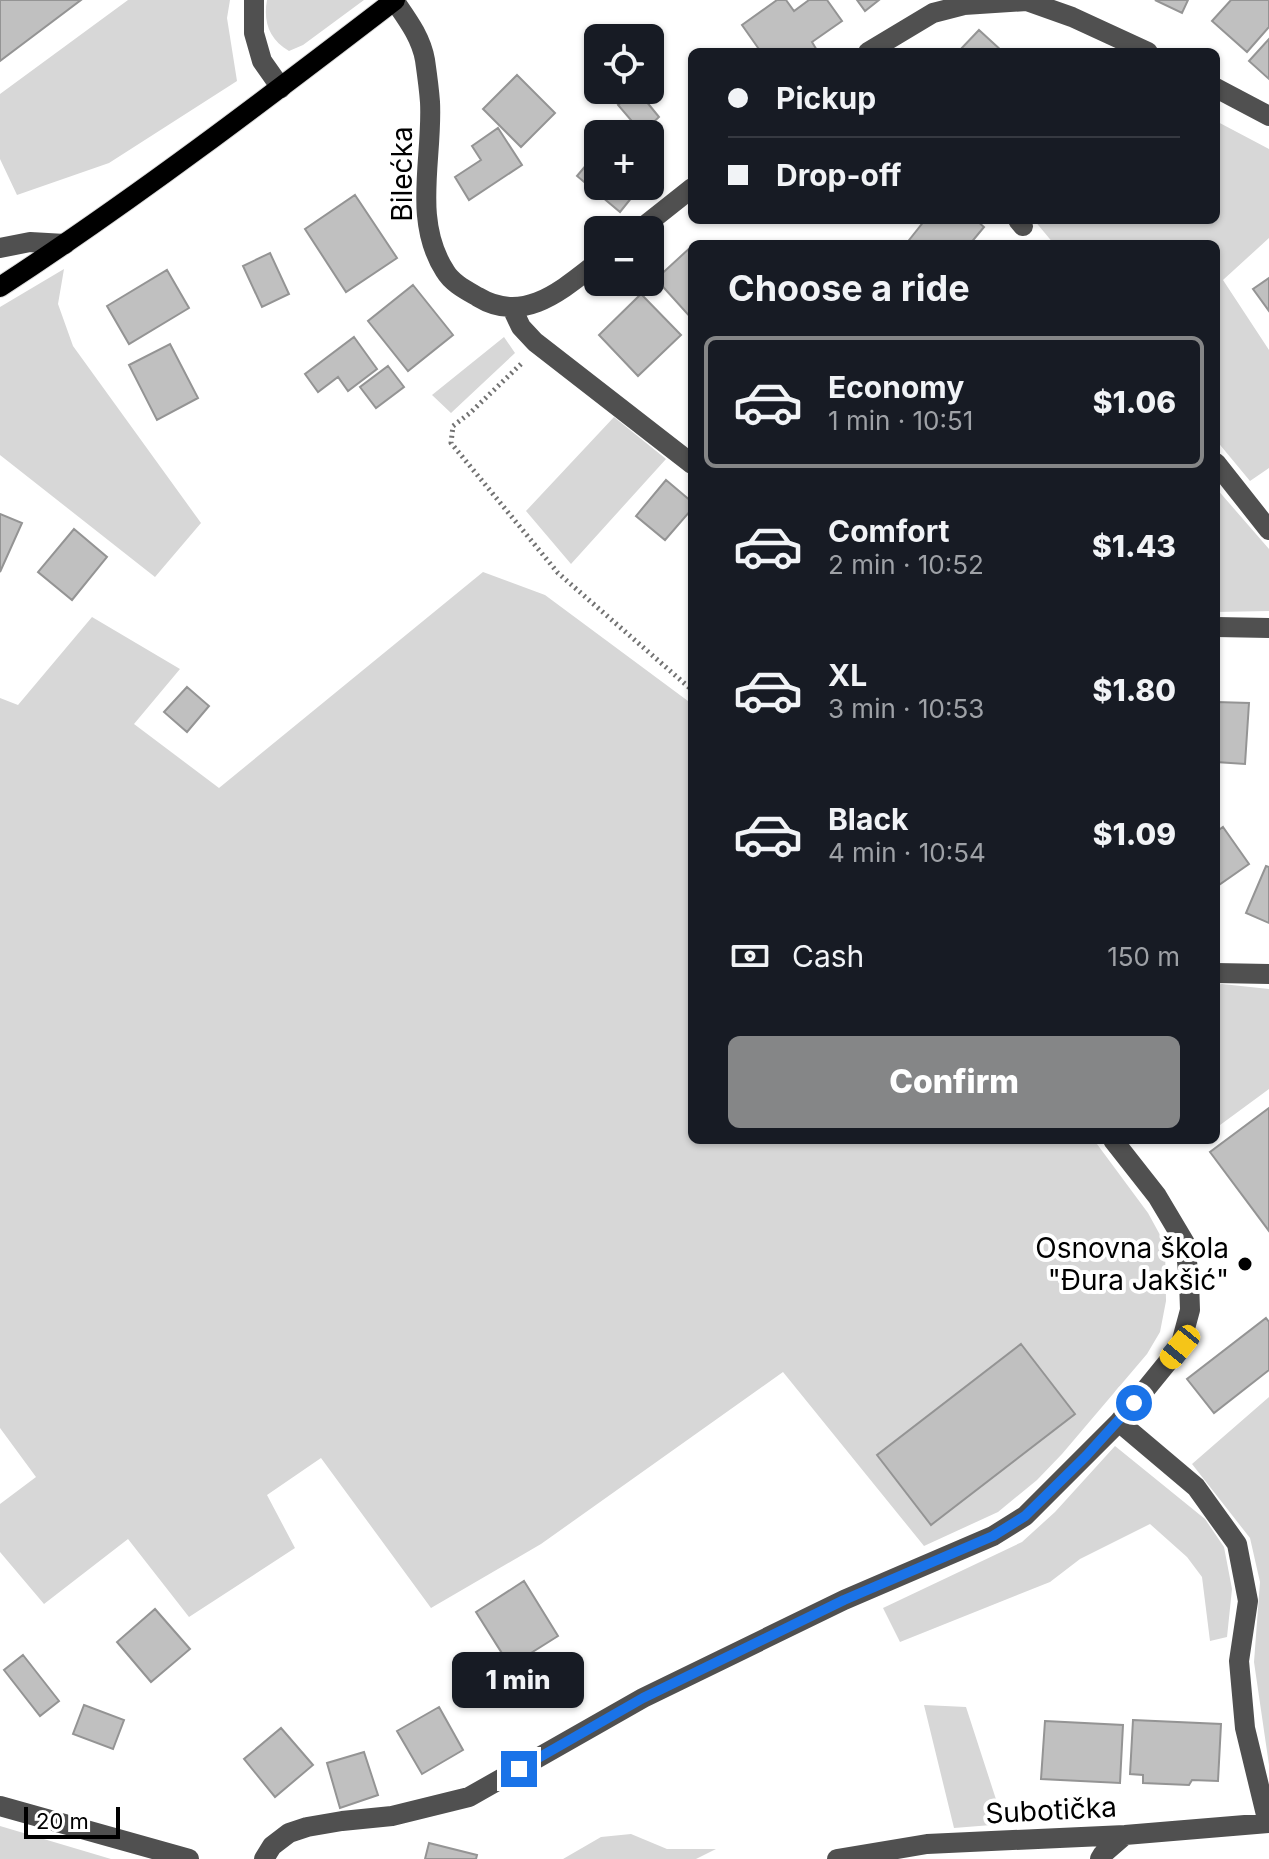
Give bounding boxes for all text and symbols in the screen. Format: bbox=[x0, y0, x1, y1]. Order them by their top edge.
map controls bbox=[584, 24, 664, 296]
button: locate bbox=[584, 24, 664, 104]
text: Pickup bbox=[776, 80, 876, 116]
button: + bbox=[584, 120, 664, 200]
street label: Bilećka bbox=[385, 126, 419, 222]
text: Drop-off bbox=[776, 157, 902, 193]
button: − bbox=[584, 216, 664, 296]
text: Choose a ride bbox=[728, 266, 970, 310]
icon: car bbox=[732, 366, 804, 438]
text: Economy bbox=[828, 369, 964, 405]
text: $1.06 bbox=[1093, 384, 1176, 420]
text: 1 min · 10:51 bbox=[828, 405, 973, 436]
icon: car bbox=[732, 510, 804, 582]
text: Comfort bbox=[828, 513, 949, 549]
text: $1.43 bbox=[1092, 528, 1176, 564]
text: 2 min · 10:52 bbox=[828, 549, 984, 580]
icon: car bbox=[732, 654, 804, 726]
text: XL bbox=[828, 657, 867, 693]
text: $1.80 bbox=[1093, 672, 1176, 708]
text: 3 min · 10:53 bbox=[828, 693, 984, 724]
icon: car bbox=[732, 798, 804, 870]
text: Black bbox=[828, 801, 908, 837]
text: $1.09 bbox=[1093, 816, 1176, 852]
text: 4 min · 10:54 bbox=[828, 837, 986, 868]
icon: cash bbox=[728, 934, 772, 978]
text: Cash bbox=[792, 938, 864, 974]
text: 150 m bbox=[1107, 941, 1180, 972]
button: Confirm bbox=[728, 1036, 1180, 1128]
place label: Osnovna škola "Đura Jakšić" bbox=[1035, 1231, 1229, 1297]
marker: Osnovna škola "Đura Jakšić" bbox=[1236, 1255, 1254, 1273]
car bbox=[1156, 1321, 1204, 1373]
route start bbox=[1116, 1385, 1152, 1421]
callout: 1 min bbox=[453, 1653, 585, 1709]
text: 1 min bbox=[485, 1664, 551, 1695]
route end bbox=[501, 1751, 537, 1787]
street label: Subotička bbox=[984, 1790, 1118, 1830]
scale bar bbox=[24, 1803, 120, 1839]
text: 20 m bbox=[36, 1808, 89, 1834]

